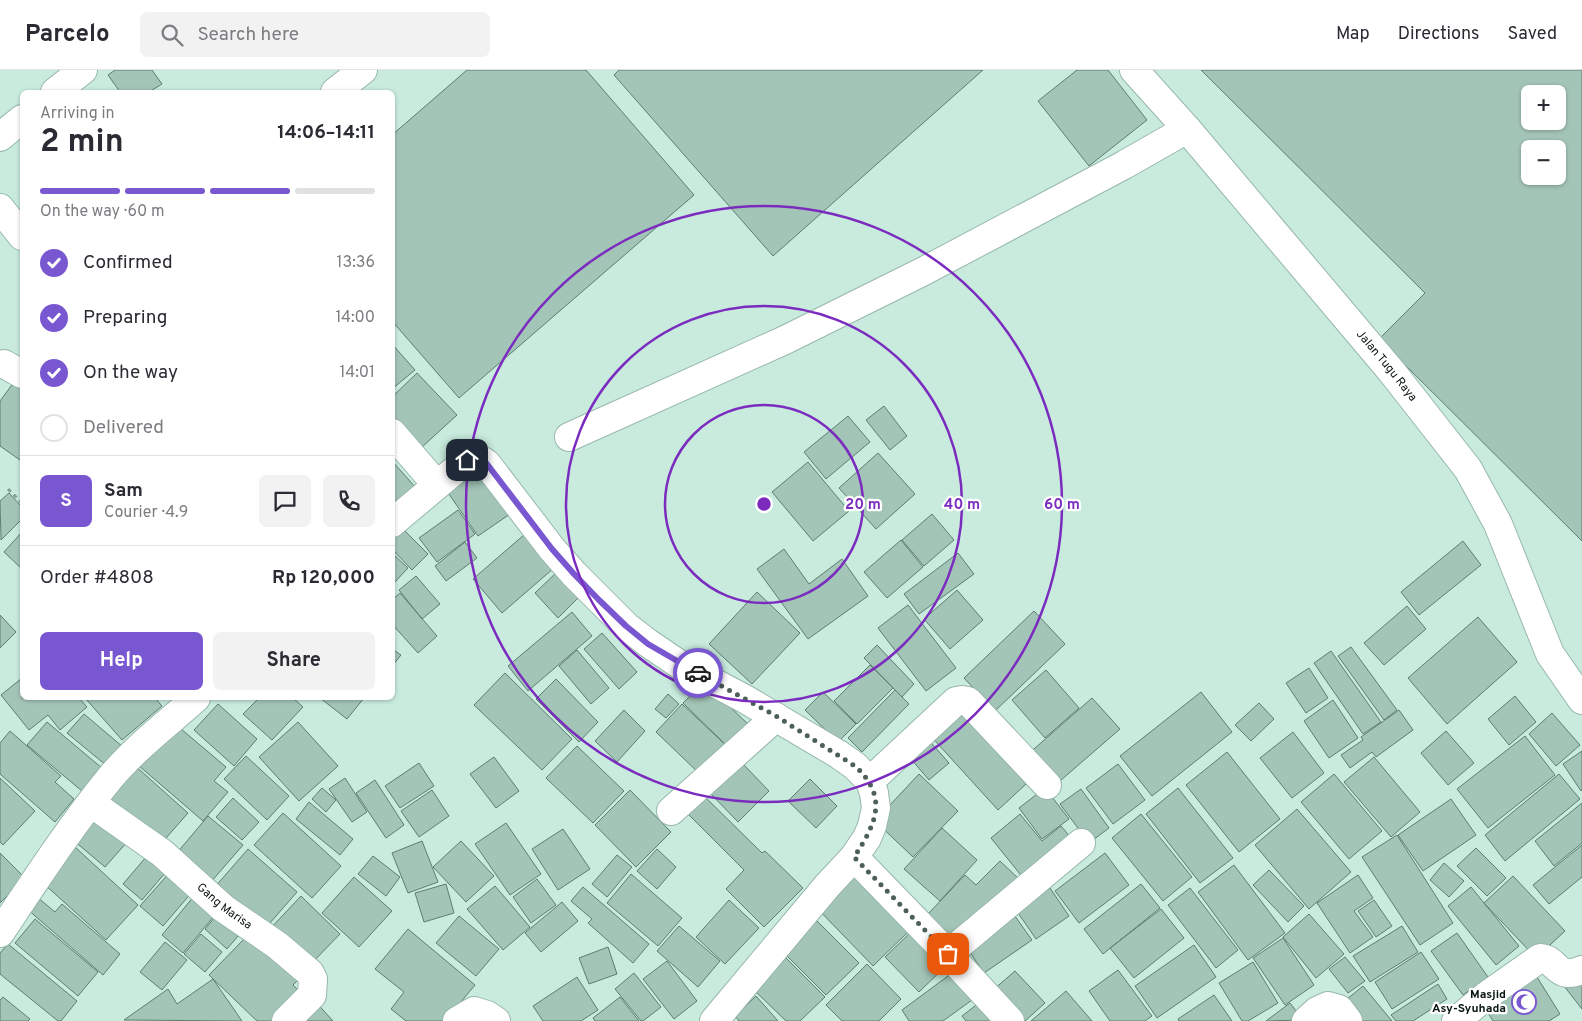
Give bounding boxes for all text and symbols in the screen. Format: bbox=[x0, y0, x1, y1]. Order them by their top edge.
search box bbox=[140, 12, 490, 57]
text: Parcelo bbox=[25, 20, 110, 50]
icon: search bbox=[158, 21, 186, 49]
text: Search here bbox=[198, 23, 299, 47]
text: Map bbox=[1336, 23, 1370, 46]
text: Directions bbox=[1398, 23, 1480, 46]
text: Saved bbox=[1508, 23, 1557, 46]
map controls bbox=[1521, 85, 1566, 185]
button: + bbox=[1521, 85, 1566, 130]
text: Arriving in bbox=[40, 104, 115, 124]
text: 14:06–14:11 bbox=[277, 121, 375, 145]
text: 2 min bbox=[40, 123, 124, 163]
button: − bbox=[1521, 140, 1566, 185]
text: On the way · 60 m bbox=[40, 202, 165, 222]
icon: check bbox=[40, 249, 68, 277]
text: Confirmed bbox=[83, 251, 173, 275]
text: 13:36 bbox=[337, 253, 375, 273]
icon: check bbox=[40, 304, 68, 332]
text: Preparing bbox=[83, 306, 167, 330]
text: 14:00 bbox=[335, 308, 375, 328]
street label: Jalan Tugu Raya bbox=[1352, 327, 1420, 405]
icon: check bbox=[40, 359, 68, 387]
text: On the way bbox=[83, 361, 178, 385]
text: 14:01 bbox=[340, 363, 375, 383]
text: Delivered bbox=[83, 416, 164, 440]
pin bbox=[446, 439, 488, 481]
icon: home bbox=[453, 446, 481, 474]
button: chat bbox=[259, 475, 311, 527]
button: phone bbox=[323, 475, 375, 527]
text: Sam bbox=[104, 479, 143, 503]
text: S bbox=[60, 489, 72, 513]
centre of rings bbox=[755, 495, 773, 513]
text: 20 m bbox=[845, 496, 881, 515]
text: 40 m bbox=[944, 496, 980, 515]
text: 60 m bbox=[1044, 496, 1080, 515]
text: Courier · 4.9 bbox=[104, 503, 188, 523]
text: Order #4808 bbox=[40, 566, 154, 590]
text: Rp 120,000 bbox=[272, 566, 375, 590]
button: Help bbox=[40, 632, 203, 690]
button: Share bbox=[213, 632, 375, 690]
courier bbox=[673, 648, 723, 698]
icon: car bbox=[684, 659, 712, 687]
street label: Gang Marisa bbox=[193, 880, 255, 933]
pin bbox=[927, 933, 969, 975]
icon: bag bbox=[934, 940, 962, 968]
place label: Masjid Asy-Syuhada bbox=[1432, 987, 1506, 1017]
mosque icon: Masjid Asy-Syuhada bbox=[1511, 989, 1537, 1015]

